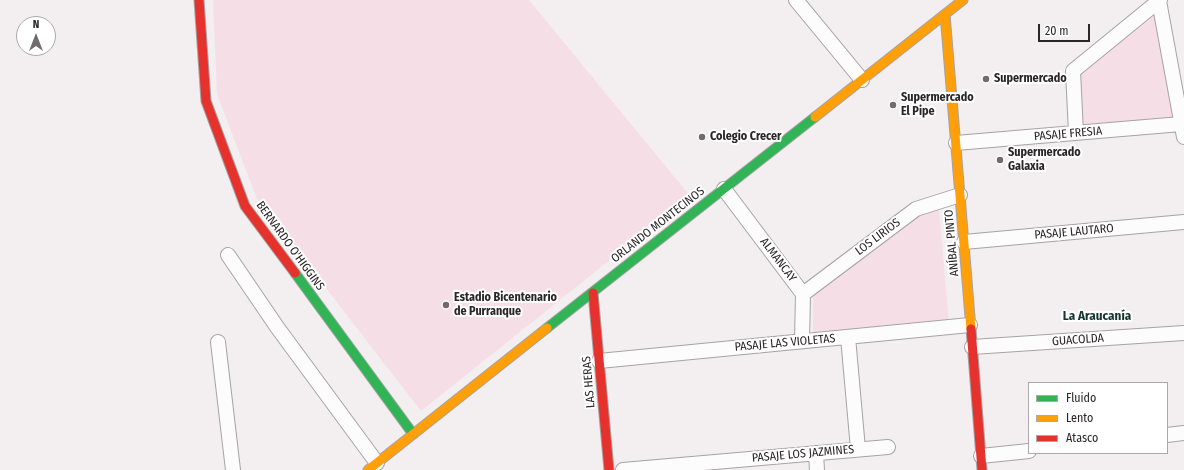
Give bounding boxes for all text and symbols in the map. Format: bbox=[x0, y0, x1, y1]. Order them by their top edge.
north arrow bbox=[16, 16, 56, 56]
scale bar bbox=[1040, 16, 1092, 42]
text: N bbox=[33, 18, 39, 31]
text: 20 m bbox=[1045, 24, 1069, 38]
place label: Supermercado bbox=[994, 72, 1067, 86]
marker: Supermercado bbox=[981, 74, 991, 84]
place label: Supermercado El Pipe bbox=[901, 91, 974, 119]
marker: Supermercado El Pipe bbox=[888, 100, 898, 110]
street label: PASAJE FRESIA bbox=[1033, 124, 1103, 144]
place label: Colegio Crecer bbox=[710, 130, 781, 144]
marker: Colegio Crecer bbox=[697, 132, 707, 142]
place label: Supermercado Galaxia bbox=[1008, 146, 1081, 174]
marker: Supermercado Galaxia bbox=[995, 155, 1005, 165]
street label: ORLANDO MONTECINOS bbox=[608, 184, 708, 266]
street label: BERNARDO O'HIGGINS bbox=[253, 199, 327, 293]
street label: ANÍBAL PINTO bbox=[942, 209, 962, 277]
street label: LOS LIRIOS bbox=[853, 215, 903, 259]
street label: PASAJE LAUTARO bbox=[1034, 221, 1114, 243]
street label: ALMANCAY bbox=[757, 235, 799, 285]
place label: Estadio Bicentenario de Purranque bbox=[454, 291, 557, 319]
marker: Estadio Bicentenario de Purranque bbox=[441, 300, 451, 310]
district label: La Araucanía bbox=[1063, 308, 1131, 324]
street label: PASAJE LAS VIOLETAS bbox=[734, 331, 836, 355]
street label: GUACOLDA bbox=[1052, 331, 1104, 349]
street label: LAS HERAS bbox=[580, 355, 598, 409]
legend bbox=[1028, 382, 1168, 454]
text: Fluido bbox=[1066, 391, 1096, 405]
text: Lento bbox=[1066, 411, 1093, 425]
text: Atasco bbox=[1066, 431, 1098, 445]
street label: PASAJE LOS JAZMINES bbox=[751, 442, 855, 466]

